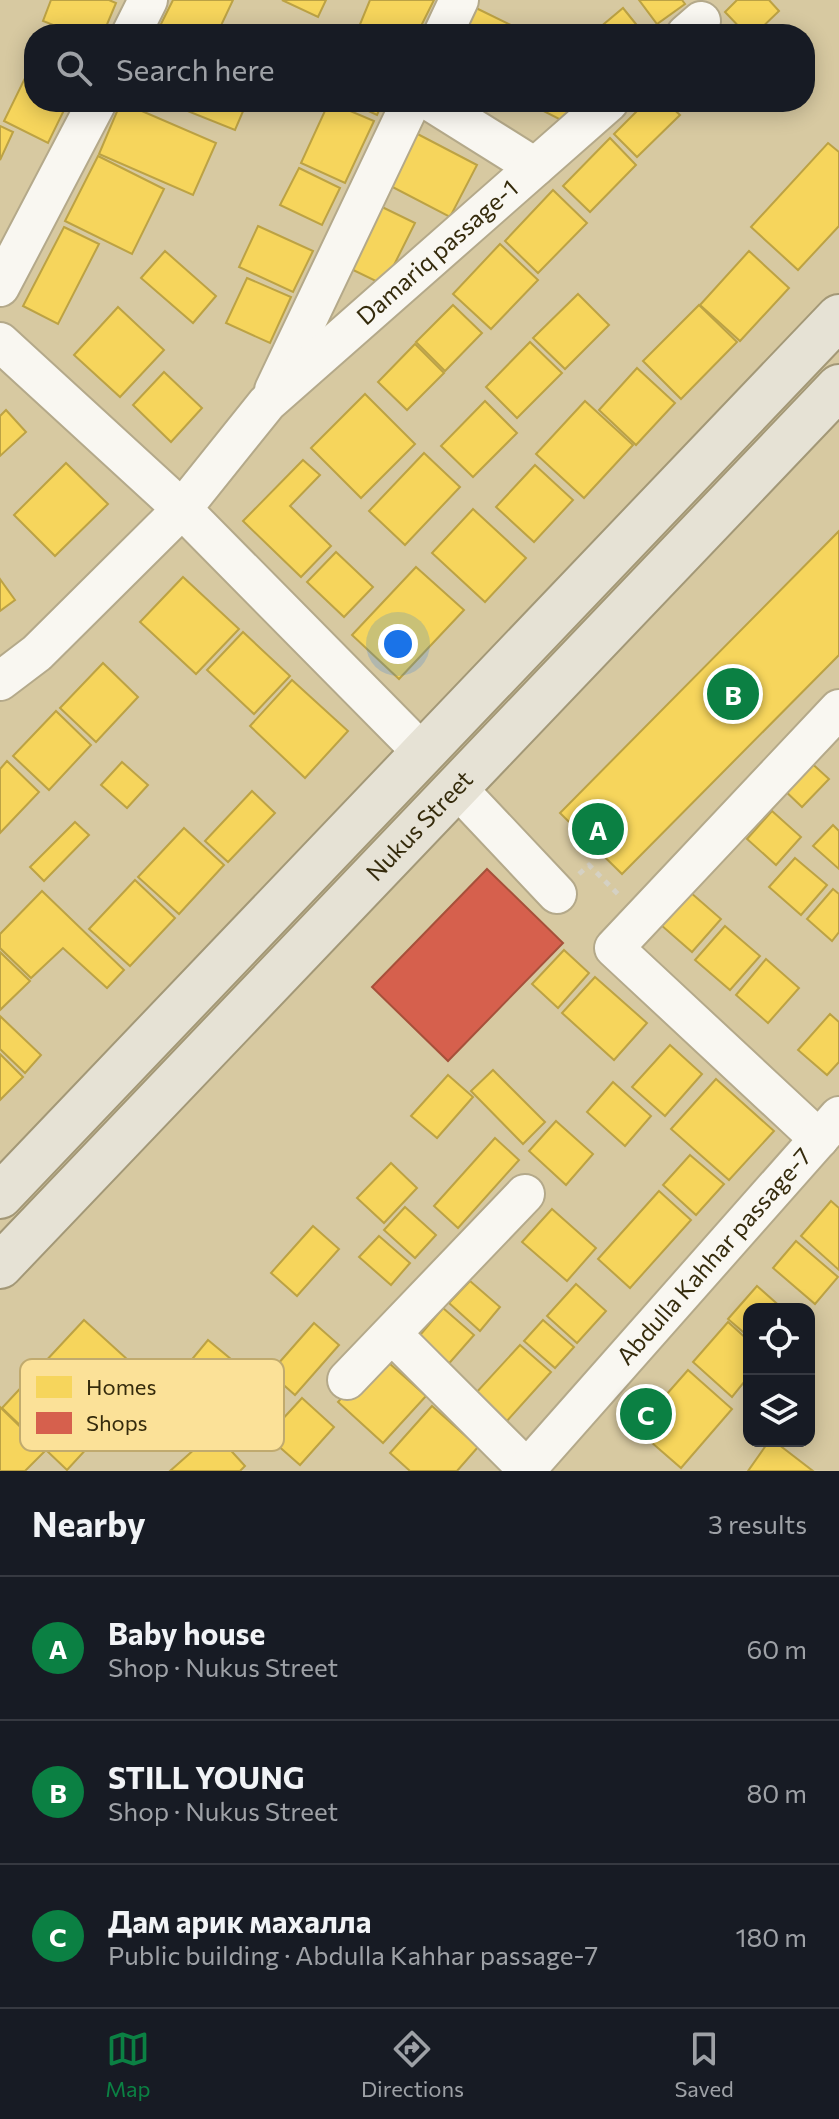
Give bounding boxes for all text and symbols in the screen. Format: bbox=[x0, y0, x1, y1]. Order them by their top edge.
search box bbox=[24, 24, 815, 112]
icon: search bbox=[52, 46, 96, 90]
text: Search here bbox=[116, 50, 275, 87]
street label: Damariq passage-1 bbox=[350, 173, 523, 330]
your location bbox=[378, 624, 418, 664]
pin: B bbox=[707, 664, 759, 724]
street label: Nukus Street bbox=[359, 764, 478, 886]
pin: A bbox=[572, 799, 624, 859]
street label: Abdulla Kahhar passage-7 bbox=[610, 1141, 817, 1370]
map controls bbox=[743, 1303, 815, 1447]
button: locate bbox=[743, 1303, 815, 1375]
legend bbox=[20, 1359, 284, 1451]
text: Homes bbox=[86, 1373, 156, 1400]
button: layers bbox=[743, 1375, 815, 1447]
pin: C bbox=[620, 1384, 672, 1444]
text: Shops bbox=[86, 1409, 147, 1436]
text: Nearby bbox=[32, 1502, 146, 1544]
text: 3 results bbox=[708, 1508, 807, 1539]
text: Baby house bbox=[108, 1614, 265, 1651]
text: A bbox=[49, 1633, 67, 1664]
text: 60 m bbox=[747, 1633, 807, 1664]
text: Shop · Nukus Street bbox=[108, 1651, 338, 1682]
text: STILL YOUNG bbox=[108, 1758, 305, 1795]
text: B bbox=[49, 1777, 67, 1808]
text: 80 m bbox=[747, 1777, 807, 1808]
text: Shop · Nukus Street bbox=[108, 1795, 338, 1826]
text: Дам арик махалла bbox=[108, 1902, 371, 1939]
text: C bbox=[49, 1921, 67, 1952]
text: 180 m bbox=[735, 1921, 807, 1952]
text: Public building · Abdulla Kahhar passage-7 bbox=[108, 1939, 598, 1970]
tab: Map bbox=[105, 2027, 151, 2102]
tab: Directions bbox=[361, 2027, 464, 2102]
tab: Saved bbox=[674, 2027, 734, 2102]

